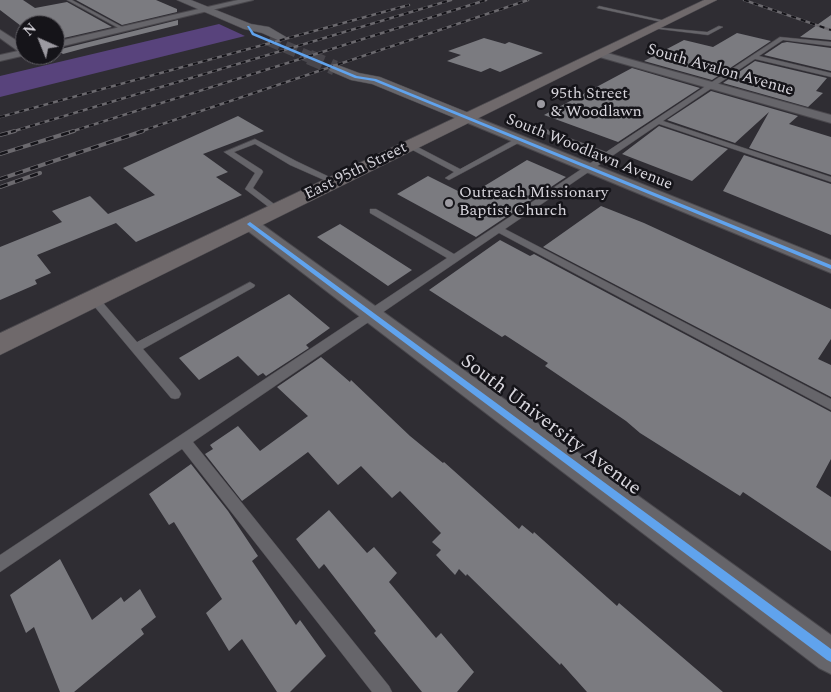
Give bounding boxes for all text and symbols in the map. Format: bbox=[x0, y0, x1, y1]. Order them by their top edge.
north arrow bbox=[15, 15, 65, 65]
text: N bbox=[19, 18, 41, 41]
street label: South Avalon Avenue bbox=[644, 41, 796, 101]
place label: 95th Street & Woodlawn bbox=[551, 85, 642, 123]
marker: 95th Street & Woodlawn bbox=[535, 98, 547, 110]
street label: South Woodlawn Avenue bbox=[503, 111, 675, 195]
street label: East 95th Street bbox=[302, 139, 410, 205]
place label: Outreach Missionary Baptist Church bbox=[459, 184, 608, 222]
marker: Outreach Missionary Baptist Church bbox=[443, 197, 455, 209]
street label: South University Avenue bbox=[455, 350, 645, 502]

